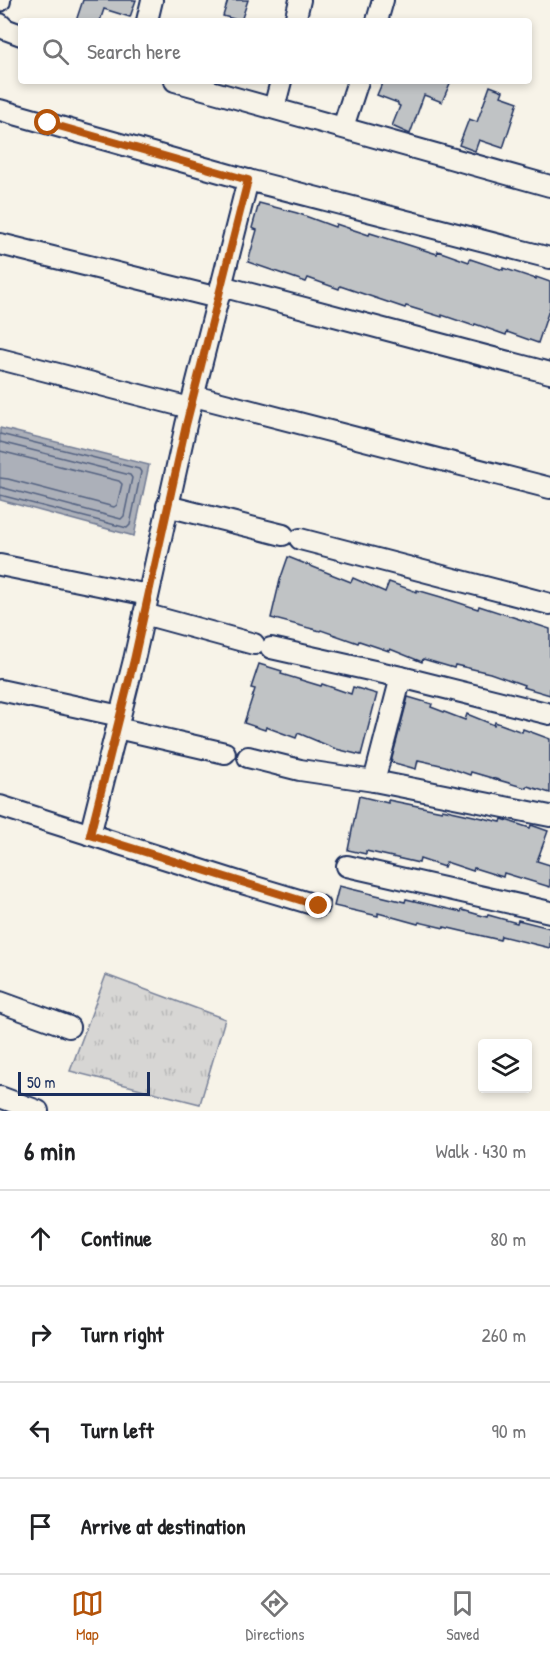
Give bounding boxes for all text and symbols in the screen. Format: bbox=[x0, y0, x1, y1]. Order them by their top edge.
search box bbox=[18, 18, 532, 84]
icon: search bbox=[39, 35, 72, 68]
text: Search here bbox=[87, 36, 181, 66]
route start bbox=[34, 109, 60, 135]
route end bbox=[305, 892, 331, 918]
map controls bbox=[478, 1039, 532, 1093]
button: layers bbox=[478, 1039, 532, 1093]
scale bar bbox=[18, 1069, 150, 1096]
text: 50 m bbox=[27, 1071, 56, 1093]
text: 6 min bbox=[24, 1133, 76, 1168]
text: Walk · 430 m bbox=[435, 1137, 526, 1164]
icon: ahead bbox=[24, 1222, 57, 1255]
text: Continue bbox=[81, 1223, 152, 1253]
text: 80 m bbox=[490, 1225, 526, 1252]
icon: right bbox=[24, 1318, 57, 1351]
text: Turn right bbox=[81, 1319, 164, 1349]
text: 260 m bbox=[482, 1321, 526, 1348]
icon: left bbox=[24, 1414, 57, 1447]
text: Turn left bbox=[81, 1415, 154, 1445]
text: 90 m bbox=[492, 1417, 526, 1444]
icon: arrive bbox=[24, 1510, 57, 1543]
text: Arrive at destination bbox=[81, 1511, 246, 1541]
tab: Map bbox=[71, 1587, 104, 1645]
tab: Directions bbox=[246, 1587, 304, 1645]
tab: Saved bbox=[446, 1587, 479, 1645]

